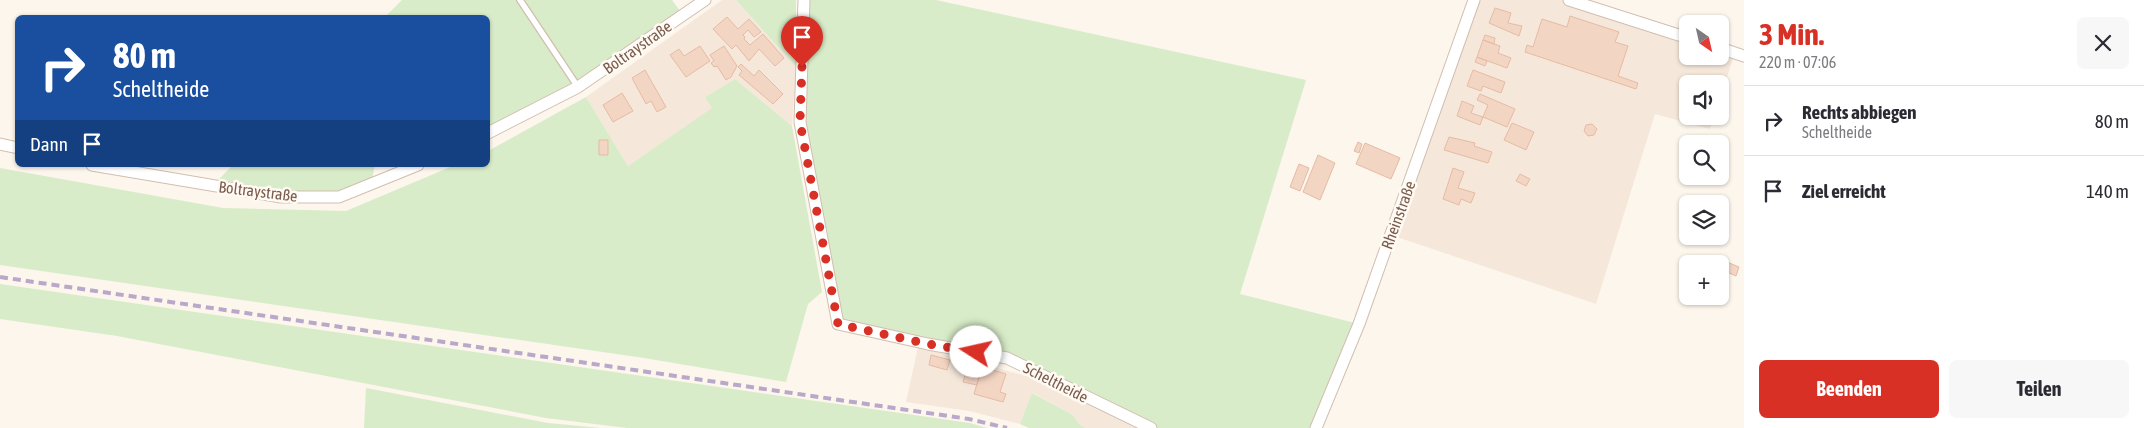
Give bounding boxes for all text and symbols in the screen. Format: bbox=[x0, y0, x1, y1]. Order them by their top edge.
north arrow bbox=[1679, 15, 1729, 65]
map controls bbox=[1679, 15, 1729, 305]
pin bbox=[781, 16, 823, 67]
street label: Boltraystraße bbox=[599, 17, 675, 78]
text: 3 Min. bbox=[1759, 17, 1824, 51]
button: close bbox=[2077, 17, 2129, 69]
icon: arrive bbox=[788, 23, 816, 51]
icon: right bbox=[30, 35, 95, 100]
text: 80 m bbox=[113, 35, 176, 75]
text: 220 m · 07:06 bbox=[1759, 53, 1836, 71]
button: sound bbox=[1679, 75, 1729, 125]
text: Scheltheide bbox=[113, 76, 209, 102]
text: Rechts abbiegen bbox=[1802, 101, 1917, 123]
icon: right bbox=[1759, 107, 1787, 135]
text: 80 m bbox=[2095, 110, 2129, 132]
text: Scheltheide bbox=[1802, 123, 1872, 141]
icon: arrive bbox=[78, 130, 106, 158]
text: Dann bbox=[30, 133, 68, 155]
button: search bbox=[1679, 135, 1729, 185]
street label: Boltraystraße bbox=[217, 177, 298, 206]
icon: arrive bbox=[1759, 177, 1787, 205]
street label: Rheinstraße bbox=[1377, 178, 1419, 252]
text: Ziel erreicht bbox=[1802, 180, 1886, 202]
text: 140 m bbox=[2086, 180, 2129, 202]
button: layers bbox=[1679, 195, 1729, 245]
button: + bbox=[1679, 255, 1729, 305]
position arrow bbox=[949, 325, 1001, 377]
street label: Scheltheide bbox=[1021, 358, 1091, 406]
button: Beenden bbox=[1759, 360, 1939, 418]
button: Teilen bbox=[1949, 360, 2129, 418]

